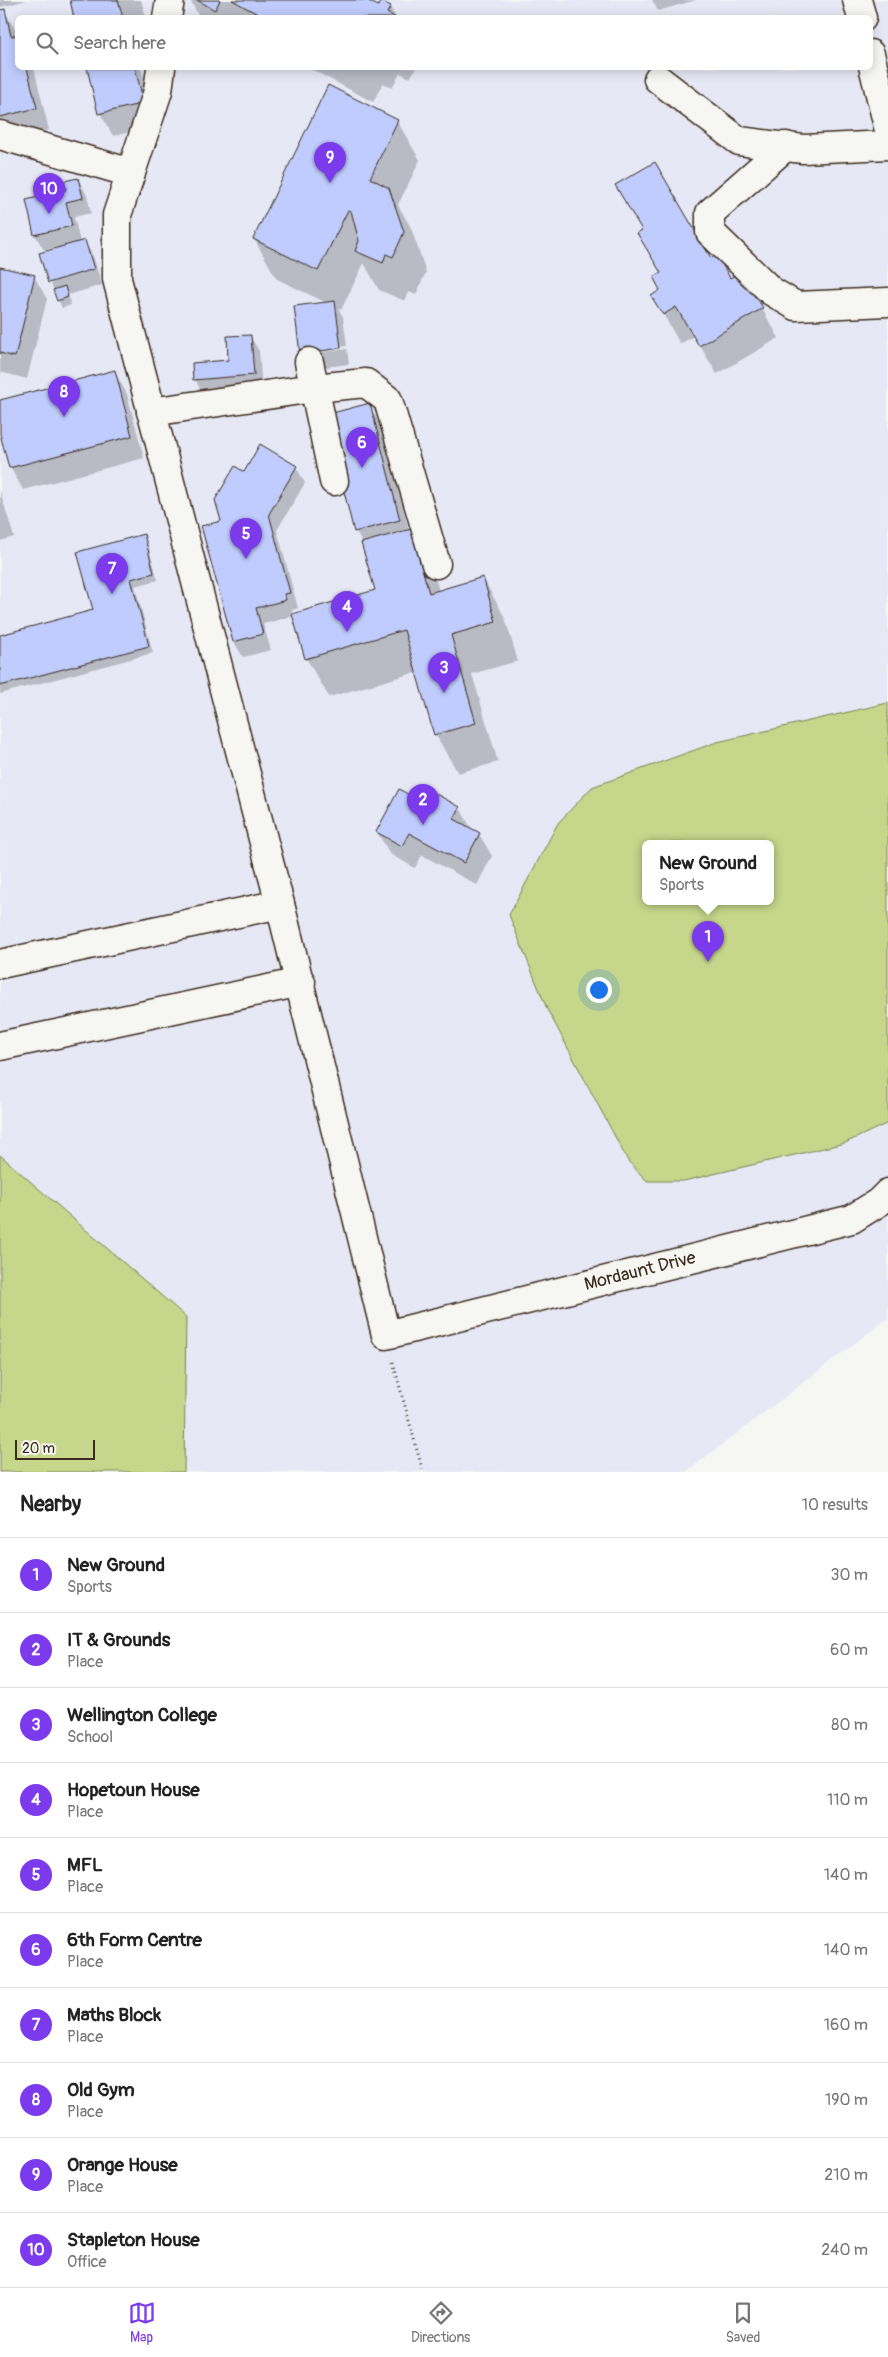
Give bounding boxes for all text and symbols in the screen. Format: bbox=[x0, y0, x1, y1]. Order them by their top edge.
search box bbox=[15, 15, 873, 70]
icon: search bbox=[33, 29, 61, 57]
text: Search here bbox=[73, 31, 166, 55]
pin: 9 bbox=[314, 142, 346, 183]
pin: 10 bbox=[33, 173, 65, 214]
pin: 8 bbox=[48, 376, 80, 417]
pin: 6 bbox=[346, 427, 378, 468]
pin: 5 bbox=[230, 518, 262, 559]
pin: 7 bbox=[96, 553, 128, 594]
pin: 4 bbox=[331, 591, 363, 632]
pin: 3 bbox=[428, 652, 460, 693]
pin: 2 bbox=[407, 784, 439, 825]
popup bbox=[642, 840, 774, 905]
text: New Ground bbox=[659, 851, 757, 875]
text: Sports bbox=[659, 875, 704, 895]
pin: 1 bbox=[692, 921, 724, 962]
your location bbox=[586, 977, 612, 1003]
street label: Mordaunt Drive bbox=[582, 1246, 698, 1296]
scale bar bbox=[15, 1437, 95, 1460]
text: 20 m bbox=[22, 1440, 55, 1457]
text: Nearby bbox=[20, 1491, 81, 1518]
text: 10 results bbox=[802, 1495, 868, 1515]
text: New Ground bbox=[67, 1553, 165, 1577]
text: 1 bbox=[33, 1565, 39, 1585]
text: 30 m bbox=[830, 1565, 868, 1585]
text: Sports bbox=[67, 1577, 112, 1597]
text: IT & Grounds bbox=[67, 1628, 170, 1652]
text: 2 bbox=[32, 1640, 40, 1660]
text: 60 m bbox=[830, 1640, 868, 1660]
text: Place bbox=[67, 1652, 103, 1672]
text: Wellington College bbox=[67, 1703, 217, 1727]
text: 3 bbox=[32, 1715, 40, 1735]
text: 80 m bbox=[831, 1715, 868, 1735]
text: School bbox=[67, 1727, 113, 1747]
text: Hopetoun House bbox=[67, 1778, 200, 1802]
text: 4 bbox=[31, 1790, 41, 1810]
text: 110 m bbox=[827, 1790, 868, 1810]
text: Place bbox=[67, 1802, 103, 1822]
text: MFL bbox=[67, 1853, 103, 1877]
text: 5 bbox=[32, 1865, 40, 1885]
text: 140 m bbox=[824, 1865, 868, 1885]
text: Place bbox=[67, 1877, 103, 1897]
text: 6th Form Centre bbox=[67, 1928, 202, 1952]
text: 6 bbox=[31, 1940, 41, 1960]
text: 140 m bbox=[824, 1940, 868, 1960]
text: Place bbox=[67, 1952, 103, 1972]
text: Maths Block bbox=[67, 2003, 161, 2027]
text: 7 bbox=[32, 2015, 40, 2035]
text: 160 m bbox=[824, 2015, 868, 2035]
text: Place bbox=[67, 2027, 103, 2047]
text: Old Gym bbox=[67, 2078, 135, 2102]
text: 8 bbox=[32, 2090, 40, 2110]
text: 190 m bbox=[825, 2090, 868, 2110]
text: Place bbox=[67, 2102, 103, 2122]
text: Orange House bbox=[67, 2153, 178, 2177]
text: 9 bbox=[32, 2165, 40, 2185]
text: 210 m bbox=[824, 2165, 868, 2185]
text: Place bbox=[67, 2177, 103, 2197]
text: Stapleton House bbox=[67, 2228, 200, 2252]
text: 10 bbox=[27, 2240, 45, 2260]
text: 240 m bbox=[821, 2240, 868, 2260]
text: Office bbox=[67, 2252, 107, 2272]
tab: Map bbox=[128, 2299, 156, 2346]
tab: Directions bbox=[411, 2299, 470, 2346]
tab: Saved bbox=[726, 2299, 760, 2346]

